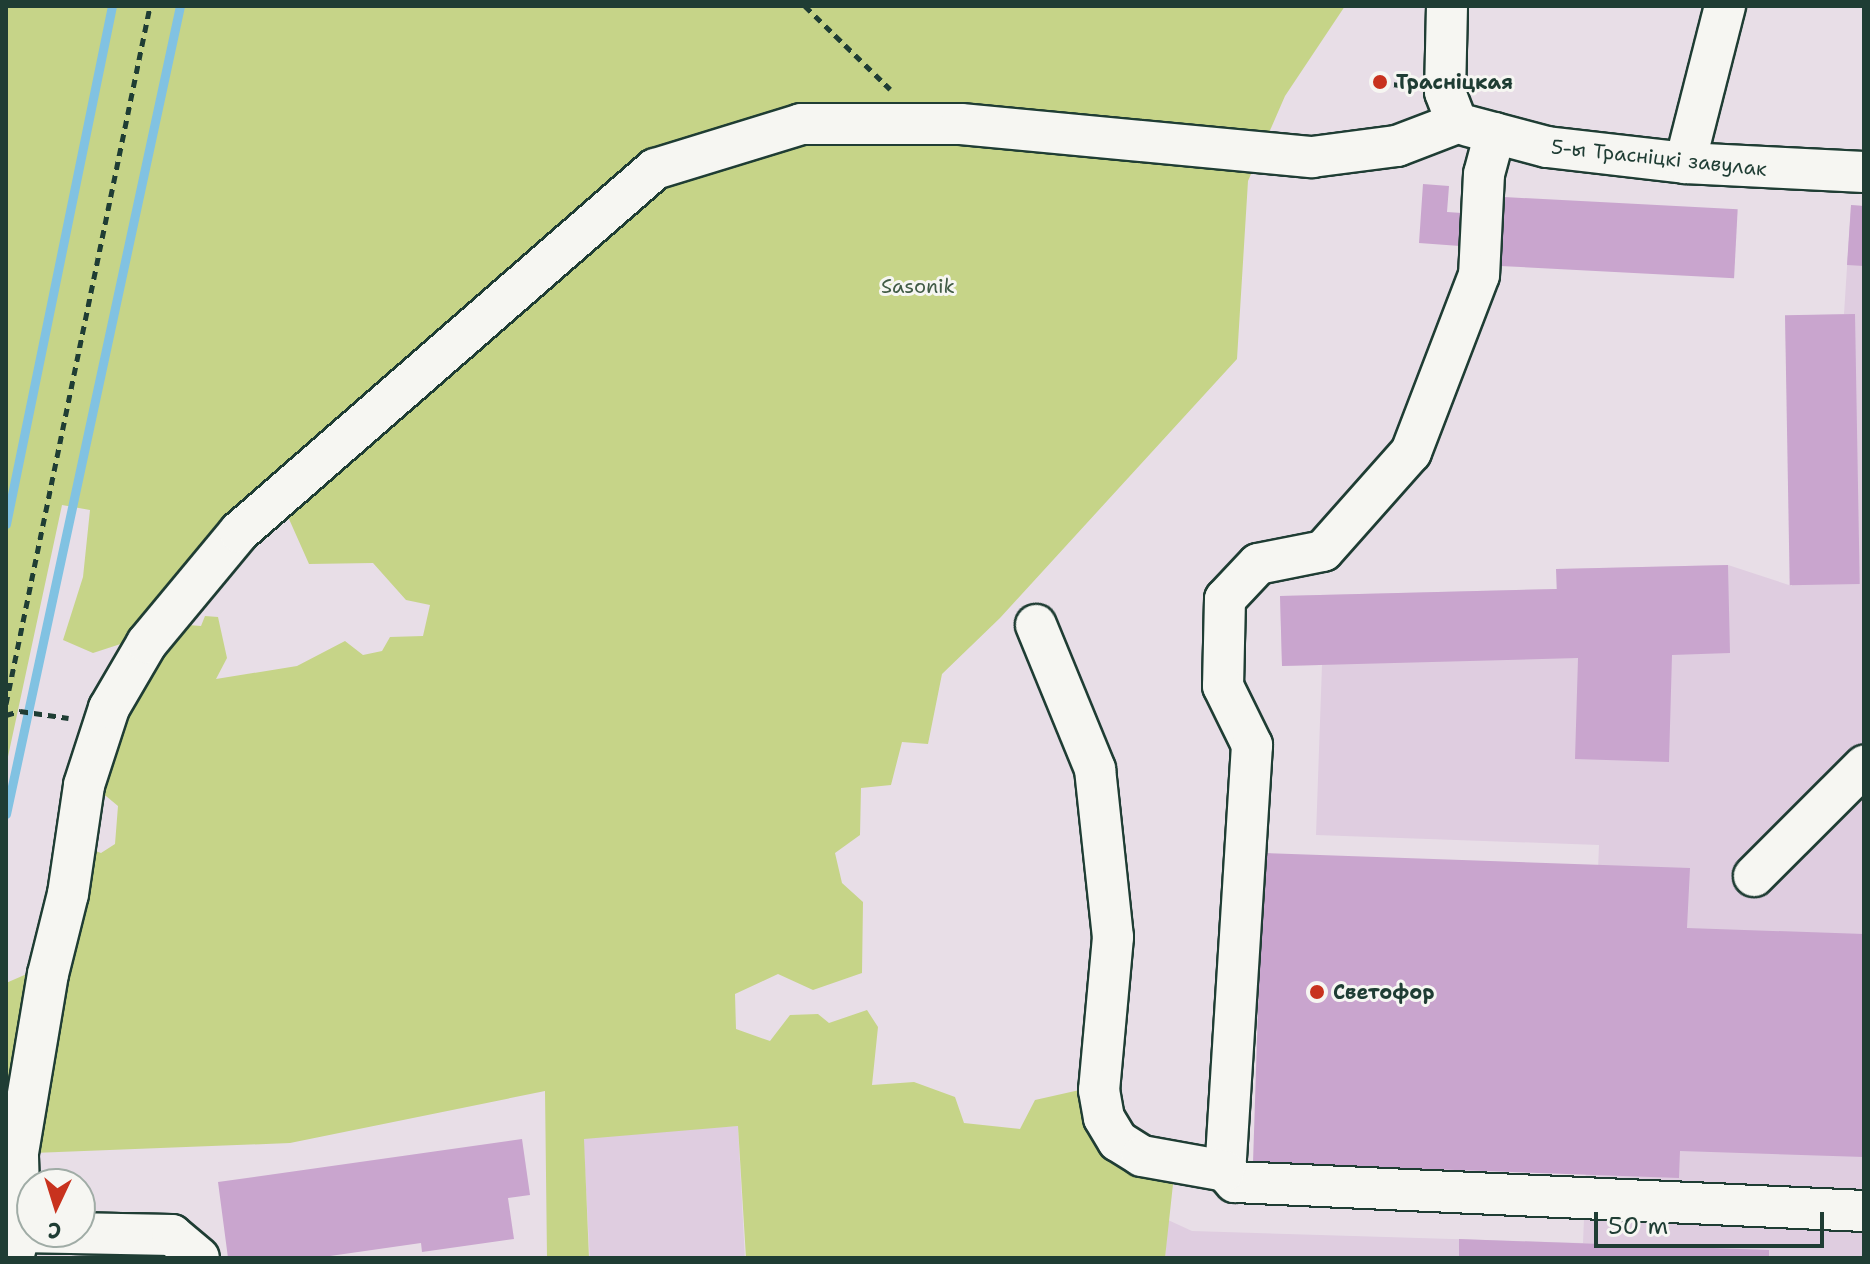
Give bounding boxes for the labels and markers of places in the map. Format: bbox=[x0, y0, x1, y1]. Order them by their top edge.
place label: Трасніцкая bbox=[1396, 70, 1513, 94]
marker: Трасніцкая bbox=[1371, 73, 1389, 91]
place label: Светофор bbox=[1333, 980, 1434, 1004]
marker: Светофор bbox=[1308, 983, 1326, 1001]

